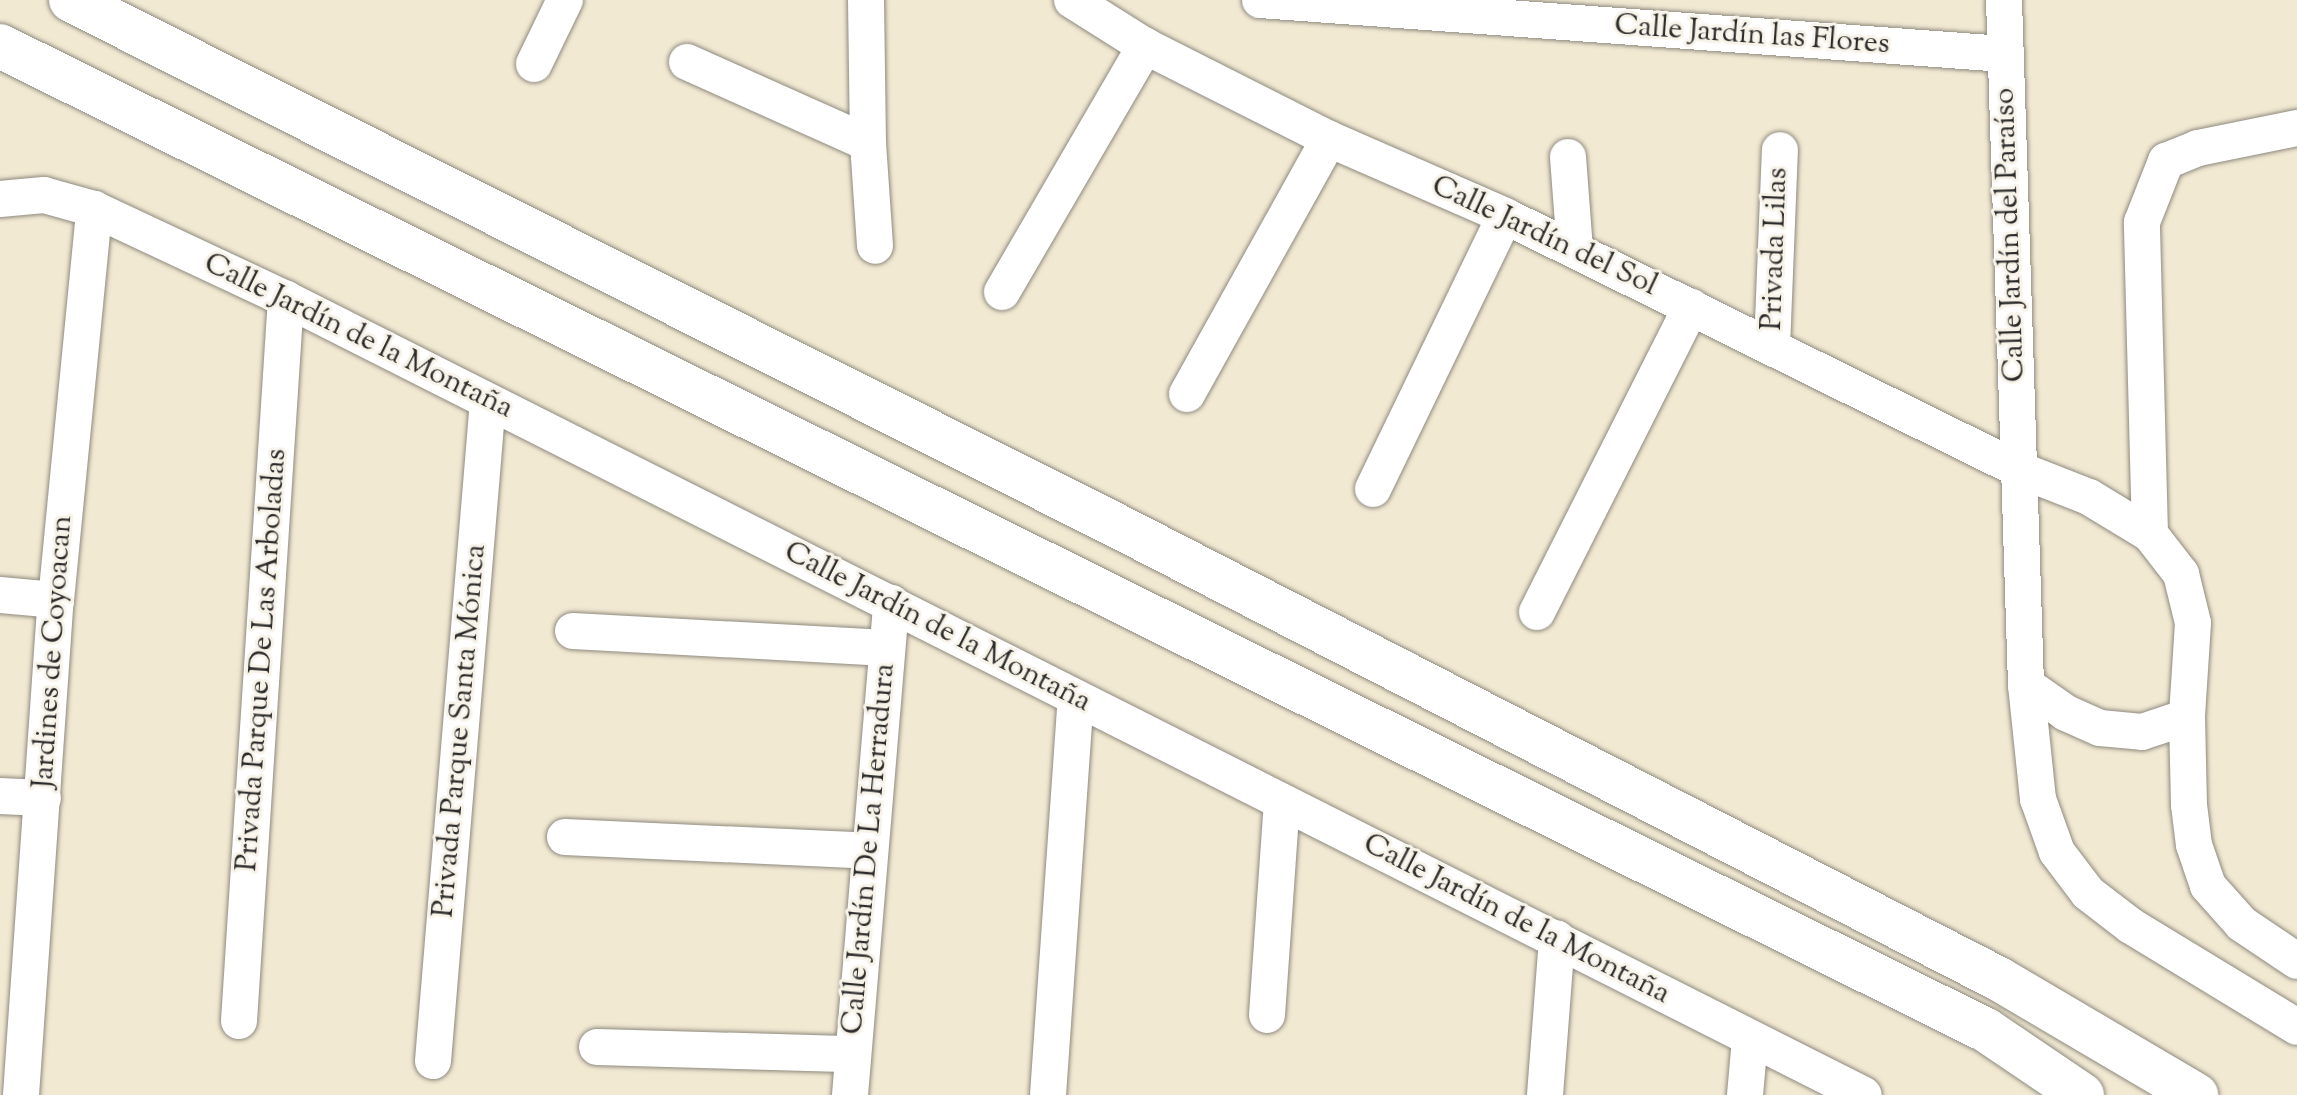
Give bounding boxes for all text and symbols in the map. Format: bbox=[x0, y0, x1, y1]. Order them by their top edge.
street label: Calle Jardín las Flores bbox=[1613, 8, 1891, 64]
street label: Calle Jardín del Paraíso bbox=[1988, 87, 2034, 383]
street label: Privada Lilas bbox=[1755, 167, 1797, 331]
street label: Calle Jardín del Sol bbox=[1425, 169, 1663, 305]
street label: Calle Jardín de la Montaña bbox=[198, 246, 518, 428]
street label: Privada Parque De Las Arboladas bbox=[230, 447, 296, 873]
street label: Jardines de Coyoacan bbox=[27, 514, 81, 790]
street label: Calle Jardín de la Montaña bbox=[778, 535, 1096, 721]
street label: Privada Parque Santa Mónica bbox=[427, 543, 495, 919]
street label: Calle Jardín De La Herradura bbox=[836, 662, 904, 1036]
street label: Calle Jardín de la Montaña bbox=[1357, 827, 1675, 1013]

